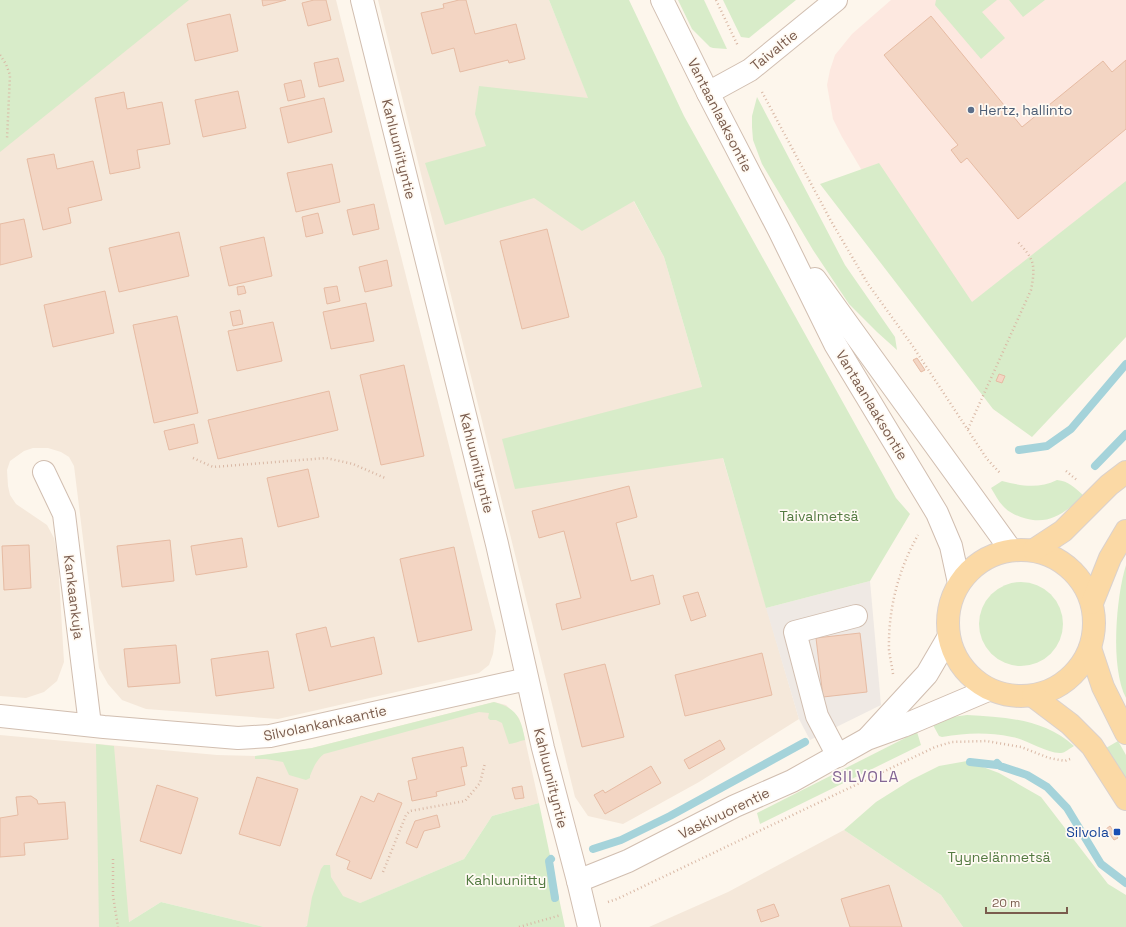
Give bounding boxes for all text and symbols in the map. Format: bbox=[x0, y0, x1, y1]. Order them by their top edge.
street label: Taivaltie bbox=[747, 26, 801, 74]
street label: Vantaanlaaksontie bbox=[684, 55, 756, 175]
street label: Kahluuniityntie bbox=[378, 97, 420, 201]
place label: Hertz, hallinto bbox=[979, 101, 1072, 119]
marker: Hertz, hallinto bbox=[966, 105, 976, 115]
street label: Vantaanlaaksontie bbox=[832, 347, 912, 463]
street label: Kahluuniityntie bbox=[456, 411, 498, 515]
park label: Taivalmetsä bbox=[779, 507, 859, 525]
street label: Kankaankuja bbox=[60, 554, 88, 640]
street label: Silvolankankaantie bbox=[262, 701, 388, 745]
street label: Kahluuniityntie bbox=[530, 726, 572, 830]
district label: SILVOLA bbox=[832, 766, 900, 787]
street label: Vaskivuorentie bbox=[676, 783, 772, 843]
place label: Silvola bbox=[1066, 823, 1109, 841]
marker: Silvola bbox=[1112, 827, 1122, 837]
park label: Tyynelänmetsä bbox=[947, 848, 1051, 866]
park label: Kahluuniitty bbox=[466, 871, 546, 889]
scale bar bbox=[986, 889, 1067, 915]
text: 20 m bbox=[992, 895, 1020, 911]

